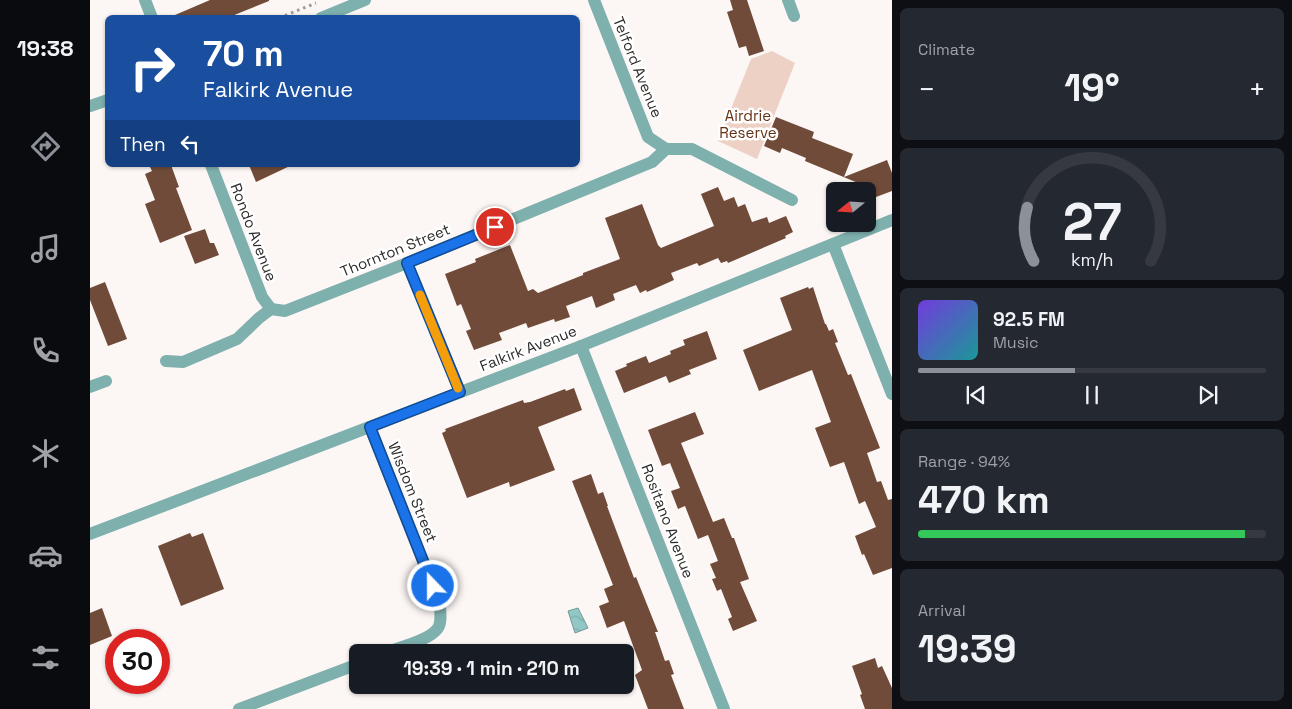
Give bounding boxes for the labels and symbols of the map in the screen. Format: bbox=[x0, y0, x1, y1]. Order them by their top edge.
street label: Telford Avenue bbox=[609, 14, 667, 120]
park label: Airdrie Reserve bbox=[719, 106, 777, 142]
street label: Rondo Avenue bbox=[227, 180, 281, 284]
north arrow bbox=[826, 182, 876, 232]
pin bbox=[474, 206, 516, 248]
street label: Thornton Street bbox=[337, 219, 453, 281]
street label: Falkirk Avenue bbox=[477, 321, 579, 375]
street label: Wisdom Street bbox=[384, 439, 442, 545]
street label: Rositano Avenue bbox=[637, 461, 699, 581]
position arrow bbox=[406, 559, 458, 611]
speed limit sign: 30 bbox=[105, 629, 170, 694]

